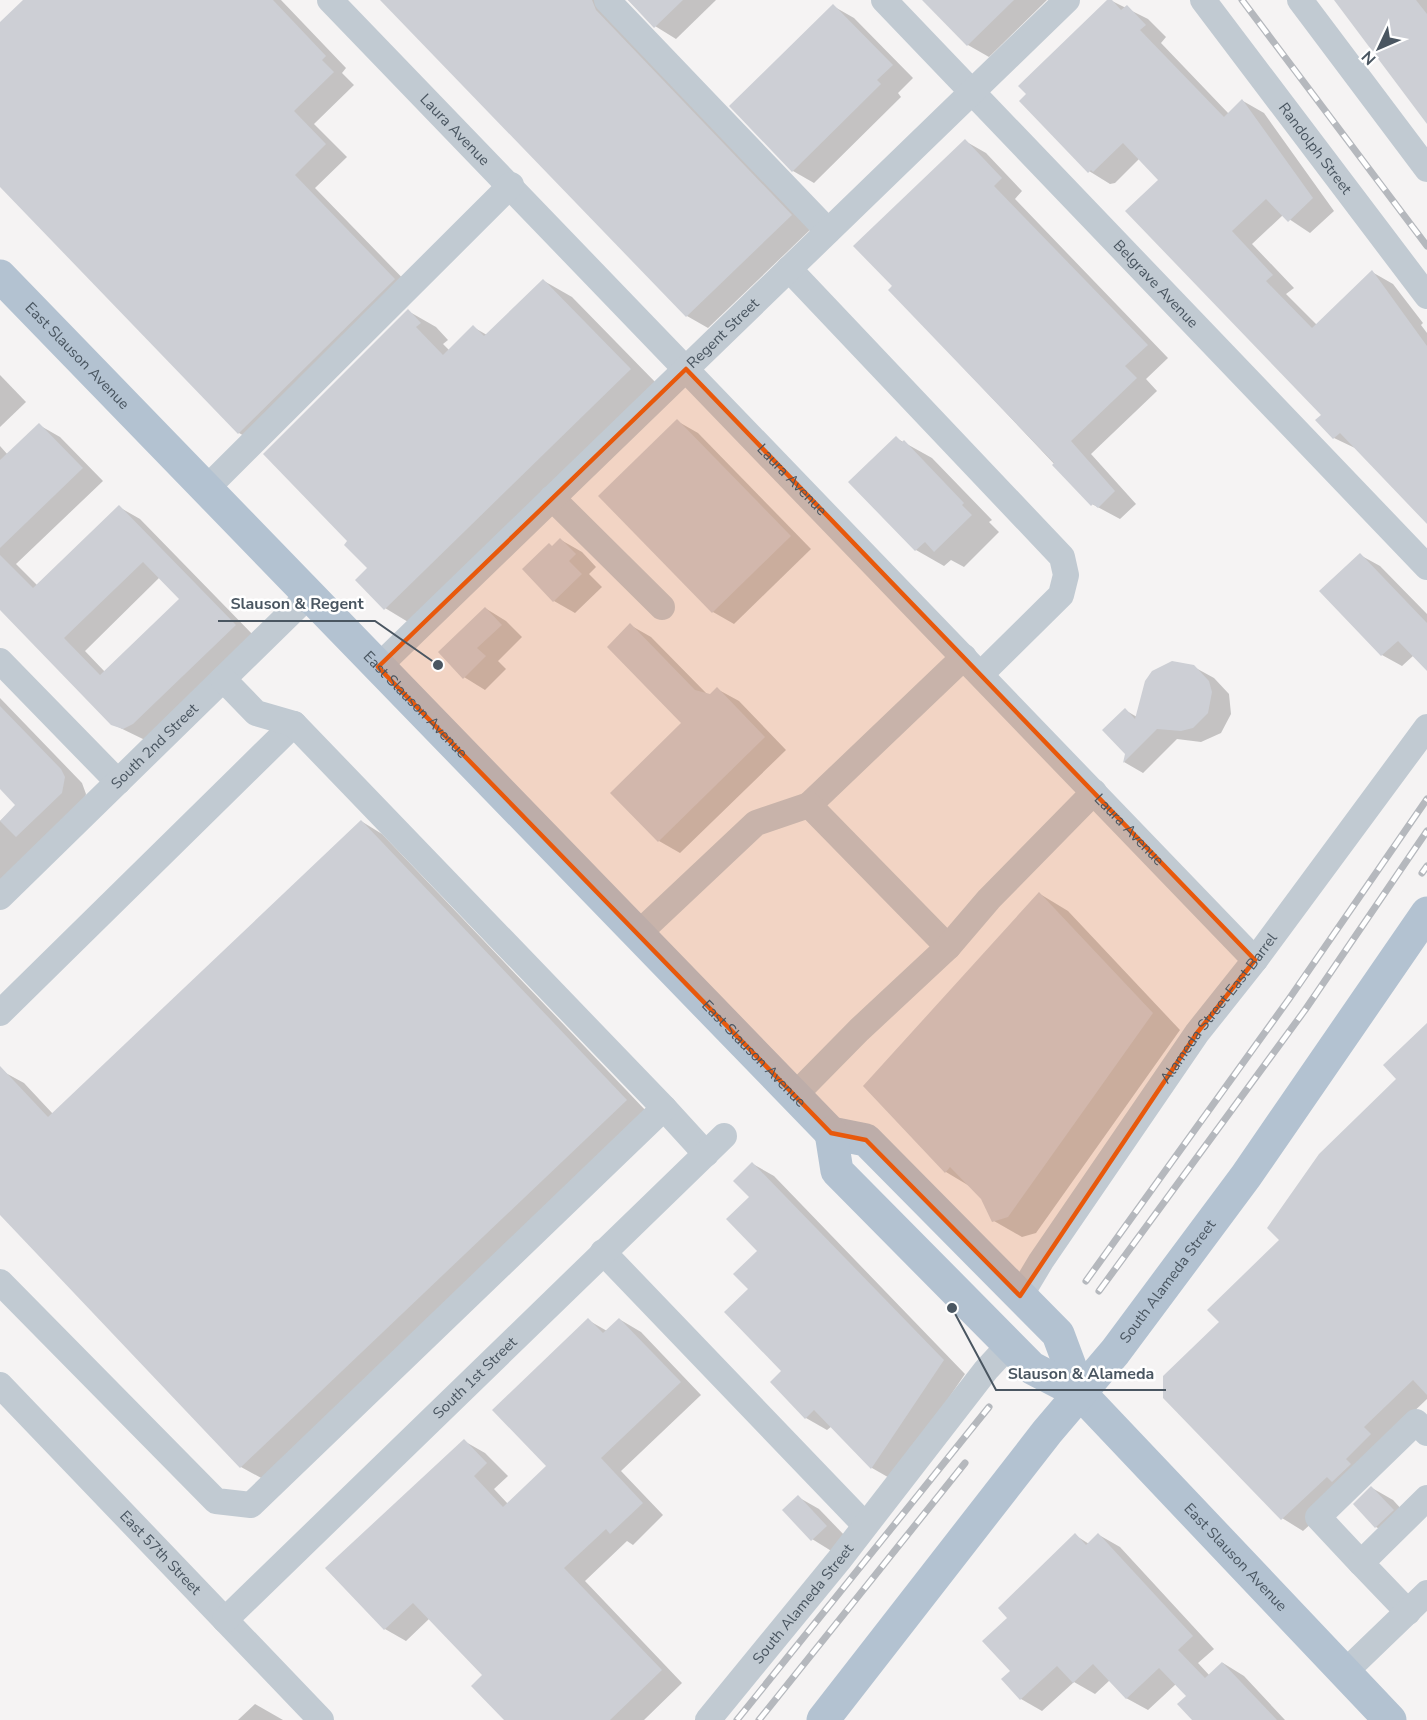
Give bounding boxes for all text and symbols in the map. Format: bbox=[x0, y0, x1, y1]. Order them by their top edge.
north arrow bbox=[1349, 18, 1409, 78]
text: N bbox=[1357, 46, 1381, 70]
street label: Laura Avenue bbox=[416, 89, 494, 170]
street label: Randolph Street bbox=[1274, 98, 1357, 199]
street label: Belgrave Avenue bbox=[1109, 235, 1203, 332]
street label: Regent Street bbox=[682, 293, 764, 373]
street label: East Slauson Avenue bbox=[21, 298, 134, 414]
street label: Laura Avenue bbox=[753, 439, 831, 520]
callout: Slauson & Regent bbox=[218, 587, 375, 621]
text: Slauson & Regent bbox=[230, 593, 364, 615]
street label: East Slauson Avenue bbox=[359, 647, 472, 763]
street label: South 2nd Street bbox=[106, 698, 203, 793]
street label: Laura Avenue bbox=[1090, 789, 1169, 870]
street label: Alameda Street East Barrel bbox=[1155, 928, 1282, 1087]
street label: East Slauson Avenue bbox=[697, 996, 811, 1111]
street label: South Alameda Street bbox=[1115, 1215, 1221, 1347]
street label: South 1st Street bbox=[428, 1332, 522, 1423]
callout: Slauson & Alameda bbox=[996, 1356, 1166, 1390]
text: Slauson & Alameda bbox=[1008, 1363, 1154, 1385]
street label: East Slauson Avenue bbox=[1180, 1499, 1292, 1616]
street label: East 57th Street bbox=[115, 1506, 206, 1600]
street label: South Alameda Street bbox=[748, 1539, 858, 1668]

